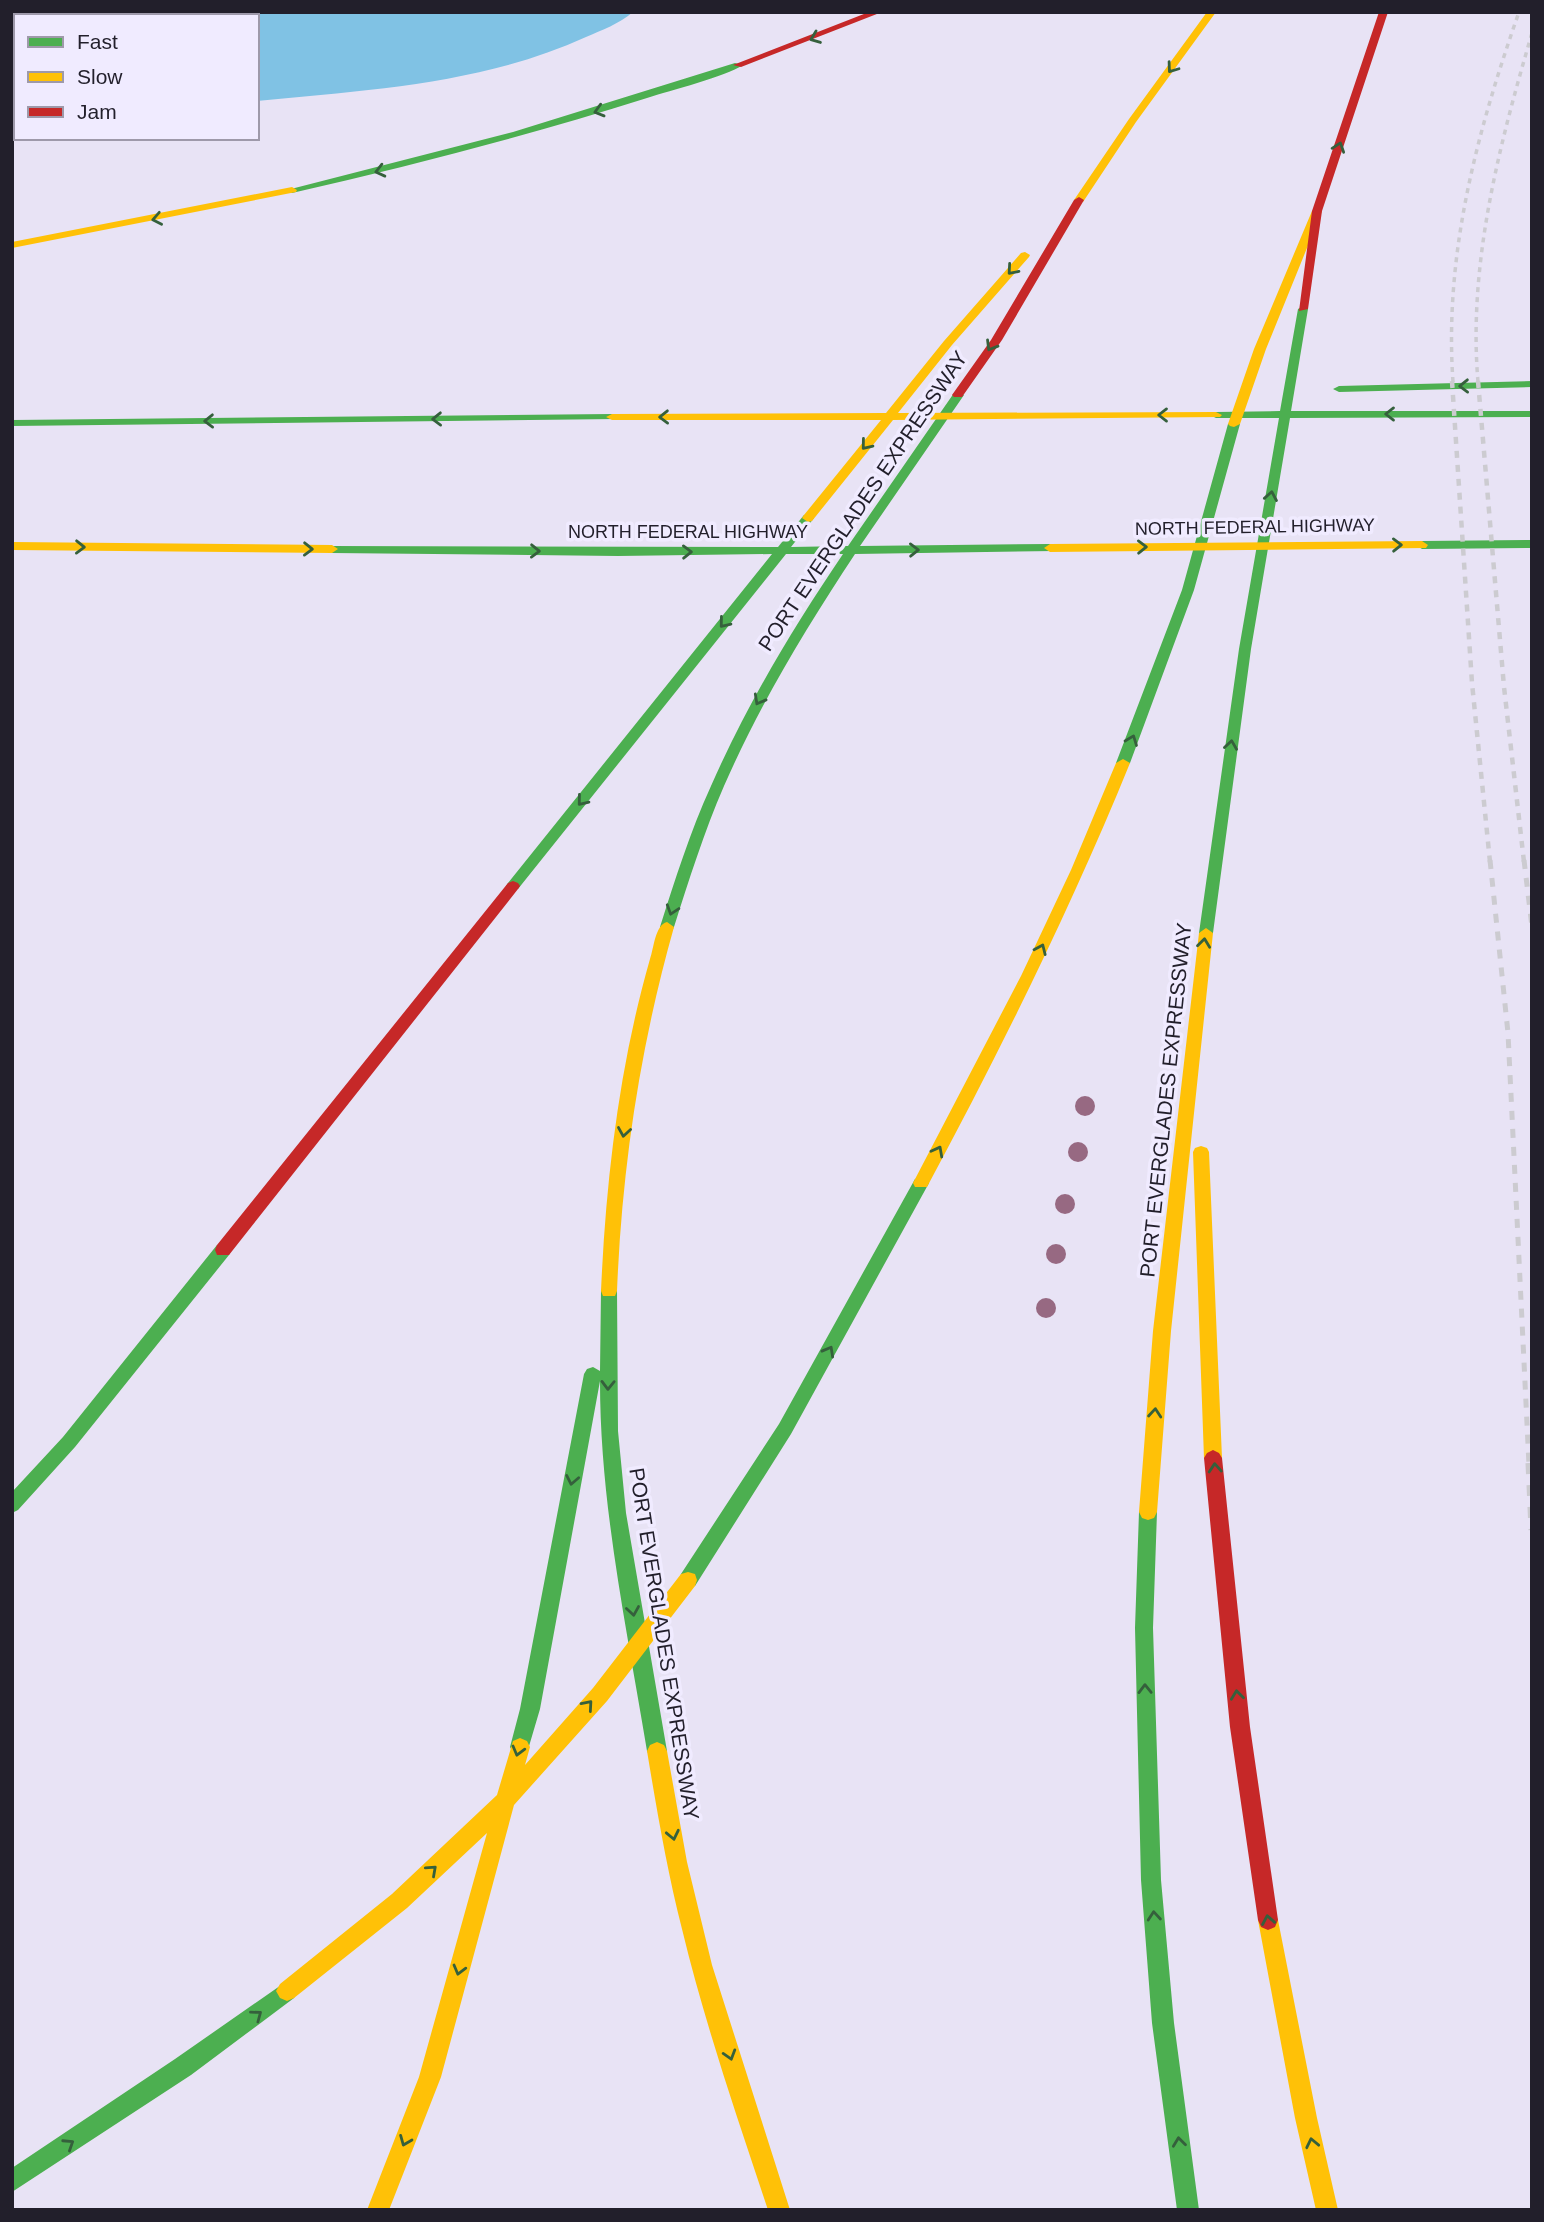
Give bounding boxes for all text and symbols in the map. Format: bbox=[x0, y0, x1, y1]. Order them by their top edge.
legend bbox=[14, 14, 259, 140]
one-way arrow bbox=[809, 29, 821, 43]
text: Fast bbox=[77, 30, 118, 53]
one-way arrow bbox=[1168, 60, 1180, 73]
text: Slow bbox=[77, 65, 123, 88]
text: Jam bbox=[77, 100, 117, 123]
one-way arrow bbox=[594, 103, 606, 117]
one-way arrow bbox=[1331, 141, 1345, 153]
one-way arrow bbox=[374, 163, 386, 177]
one-way arrow bbox=[151, 210, 163, 225]
one-way arrow bbox=[1008, 262, 1020, 275]
one-way arrow bbox=[986, 338, 999, 351]
street label: PORT EVERGLADES EXPRESSWAY bbox=[753, 347, 972, 655]
one-way arrow bbox=[1458, 378, 1469, 393]
one-way arrow bbox=[1384, 406, 1395, 422]
one-way arrow bbox=[1157, 407, 1167, 423]
one-way arrow bbox=[659, 409, 669, 425]
one-way arrow bbox=[431, 411, 442, 427]
one-way arrow bbox=[204, 413, 214, 429]
one-way arrow bbox=[862, 437, 874, 450]
one-way arrow bbox=[1263, 490, 1278, 502]
street label: NORTH FEDERAL HIGHWAY bbox=[1135, 515, 1375, 539]
street label: NORTH FEDERAL HIGHWAY bbox=[568, 522, 808, 542]
one-way arrow bbox=[1392, 537, 1402, 553]
one-way arrow bbox=[76, 539, 86, 555]
one-way arrow bbox=[1136, 540, 1147, 555]
one-way arrow bbox=[303, 541, 314, 557]
one-way arrow bbox=[909, 542, 920, 557]
one-way arrow bbox=[530, 544, 541, 559]
one-way arrow bbox=[682, 544, 692, 560]
one-way arrow bbox=[720, 614, 732, 627]
one-way arrow bbox=[754, 693, 767, 705]
one-way arrow bbox=[1124, 735, 1138, 747]
one-way arrow bbox=[1223, 739, 1238, 750]
one-way arrow bbox=[578, 792, 590, 805]
one-way arrow bbox=[666, 903, 680, 916]
street label: PORT EVERGLADES EXPRESSWAY bbox=[1135, 922, 1196, 1278]
one-way arrow bbox=[1197, 937, 1212, 948]
one-way arrow bbox=[1033, 944, 1047, 956]
one-way arrow bbox=[617, 1126, 632, 1138]
one-way arrow bbox=[929, 1146, 943, 1158]
one-way arrow bbox=[821, 1346, 834, 1358]
one-way arrow bbox=[600, 1381, 616, 1391]
one-way arrow bbox=[1147, 1407, 1162, 1418]
one-way arrow bbox=[1208, 1462, 1223, 1473]
street label: PORT EVERGLADES EXPRESSWAY bbox=[625, 1466, 704, 1822]
one-way arrow bbox=[565, 1474, 580, 1486]
one-way arrow bbox=[625, 1605, 640, 1617]
one-way arrow bbox=[1138, 1683, 1153, 1694]
one-way arrow bbox=[1229, 1689, 1244, 1700]
one-way arrow bbox=[580, 1700, 592, 1713]
one-way arrow bbox=[512, 1745, 526, 1757]
one-way arrow bbox=[665, 1829, 680, 1841]
one-way arrow bbox=[424, 1866, 437, 1879]
one-way arrow bbox=[1147, 1910, 1162, 1921]
one-way arrow bbox=[1261, 1914, 1276, 1926]
one-way arrow bbox=[453, 1964, 467, 1976]
one-way arrow bbox=[249, 2011, 262, 2023]
one-way arrow bbox=[721, 2049, 736, 2061]
one-way arrow bbox=[399, 2134, 413, 2146]
one-way arrow bbox=[1171, 2136, 1186, 2148]
one-way arrow bbox=[1305, 2137, 1320, 2149]
one-way arrow bbox=[62, 2139, 75, 2152]

